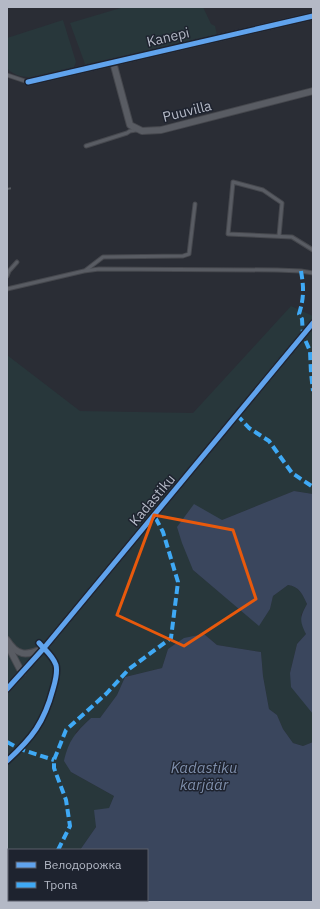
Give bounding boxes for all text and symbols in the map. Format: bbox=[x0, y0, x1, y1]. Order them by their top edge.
street label: Kanepi bbox=[145, 23, 191, 51]
street label: Puuvilla bbox=[161, 96, 214, 126]
street label: Kadastiku bbox=[125, 470, 179, 530]
water label: Kadastiku karjäär bbox=[171, 758, 237, 794]
legend bbox=[8, 849, 148, 901]
text: Велодорожка bbox=[44, 857, 122, 872]
text: Тропа bbox=[44, 877, 78, 892]

